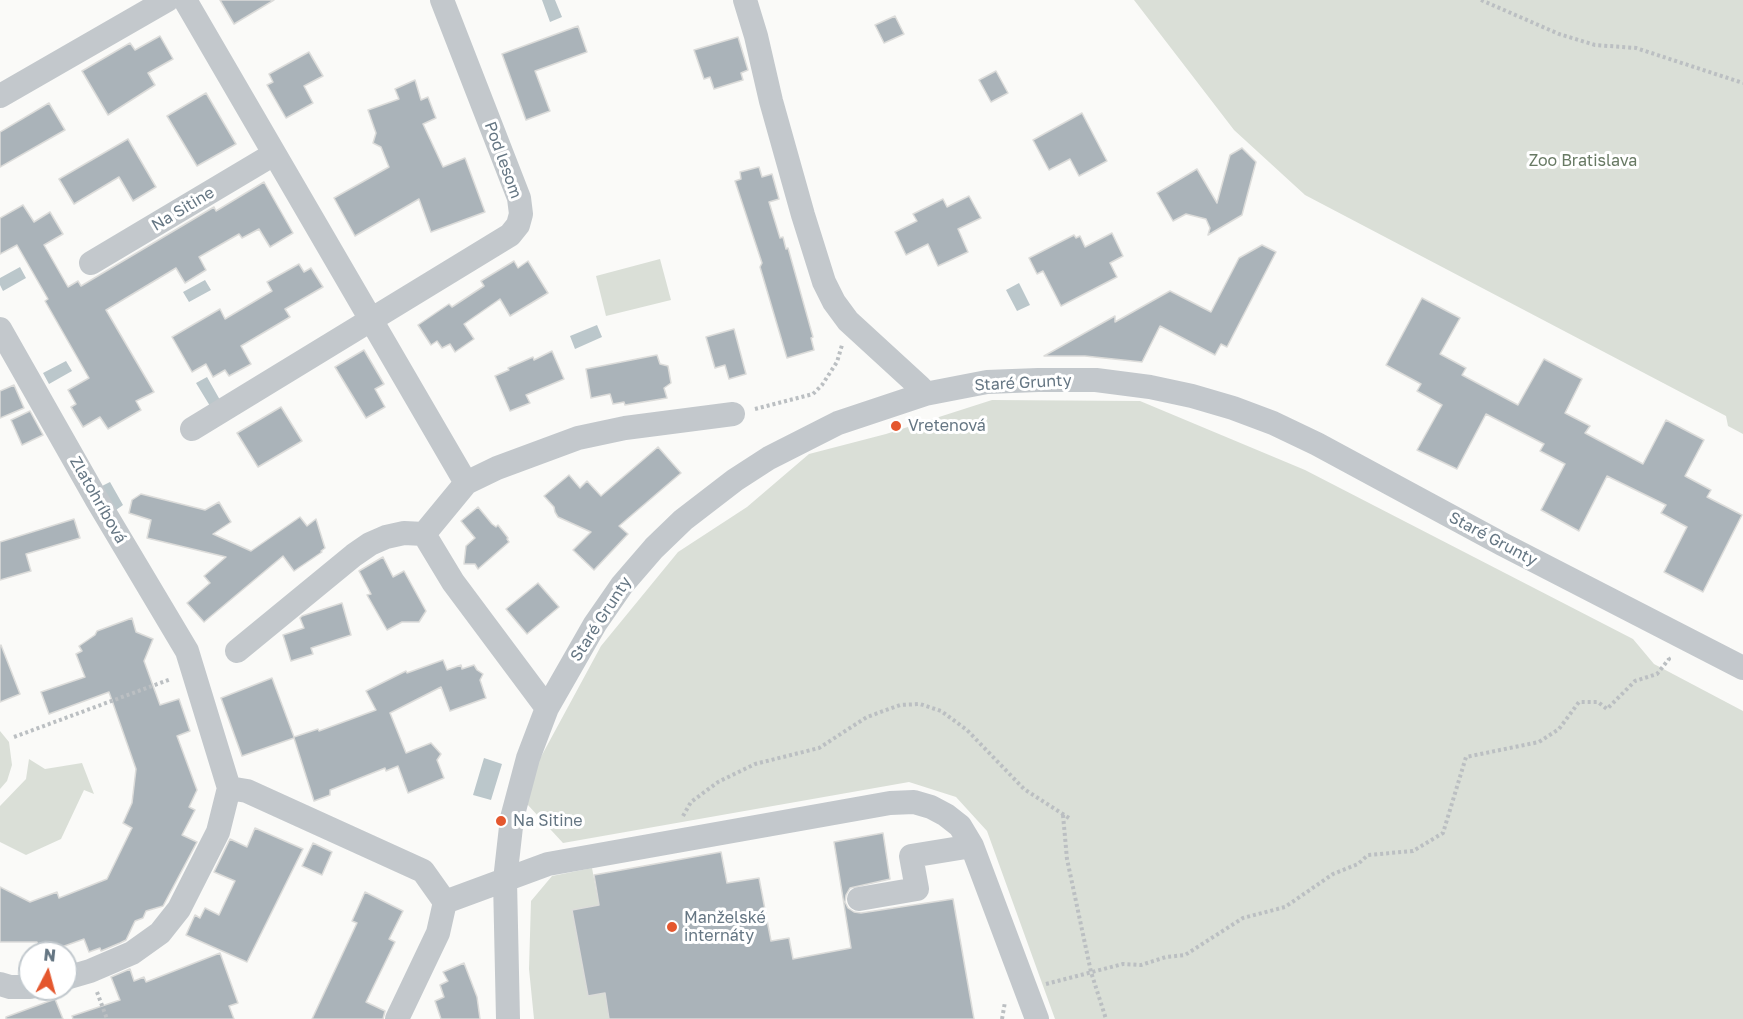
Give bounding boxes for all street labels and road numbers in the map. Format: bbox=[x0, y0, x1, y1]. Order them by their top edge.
street label: Pod lesom bbox=[480, 119, 526, 201]
street label: Na Sitine bbox=[148, 183, 218, 235]
street label: Staré Grunty bbox=[974, 371, 1072, 395]
street label: Zlatohríbová bbox=[65, 453, 131, 547]
street label: Staré Grunty bbox=[1446, 508, 1540, 570]
street label: Staré Grunty bbox=[566, 573, 636, 665]

